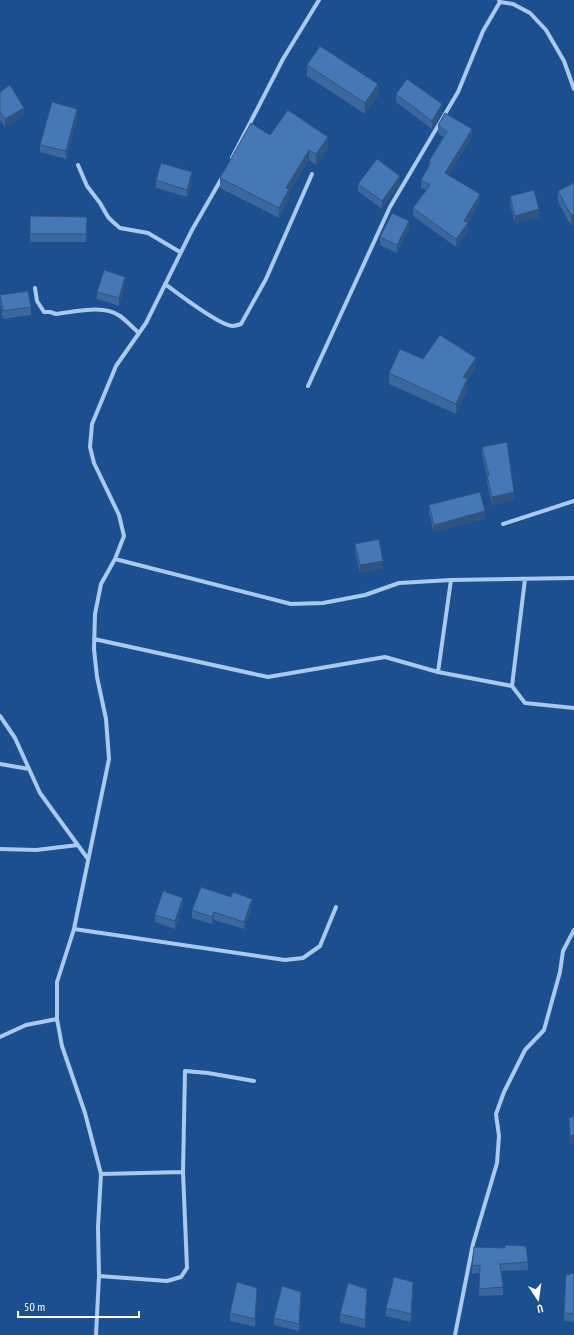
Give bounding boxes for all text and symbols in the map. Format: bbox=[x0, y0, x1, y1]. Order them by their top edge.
north arrow bbox=[518, 1279, 558, 1319]
scale bar bbox=[18, 1293, 139, 1319]
text: 50 m bbox=[24, 1299, 45, 1314]
text: U bbox=[536, 1301, 545, 1316]

